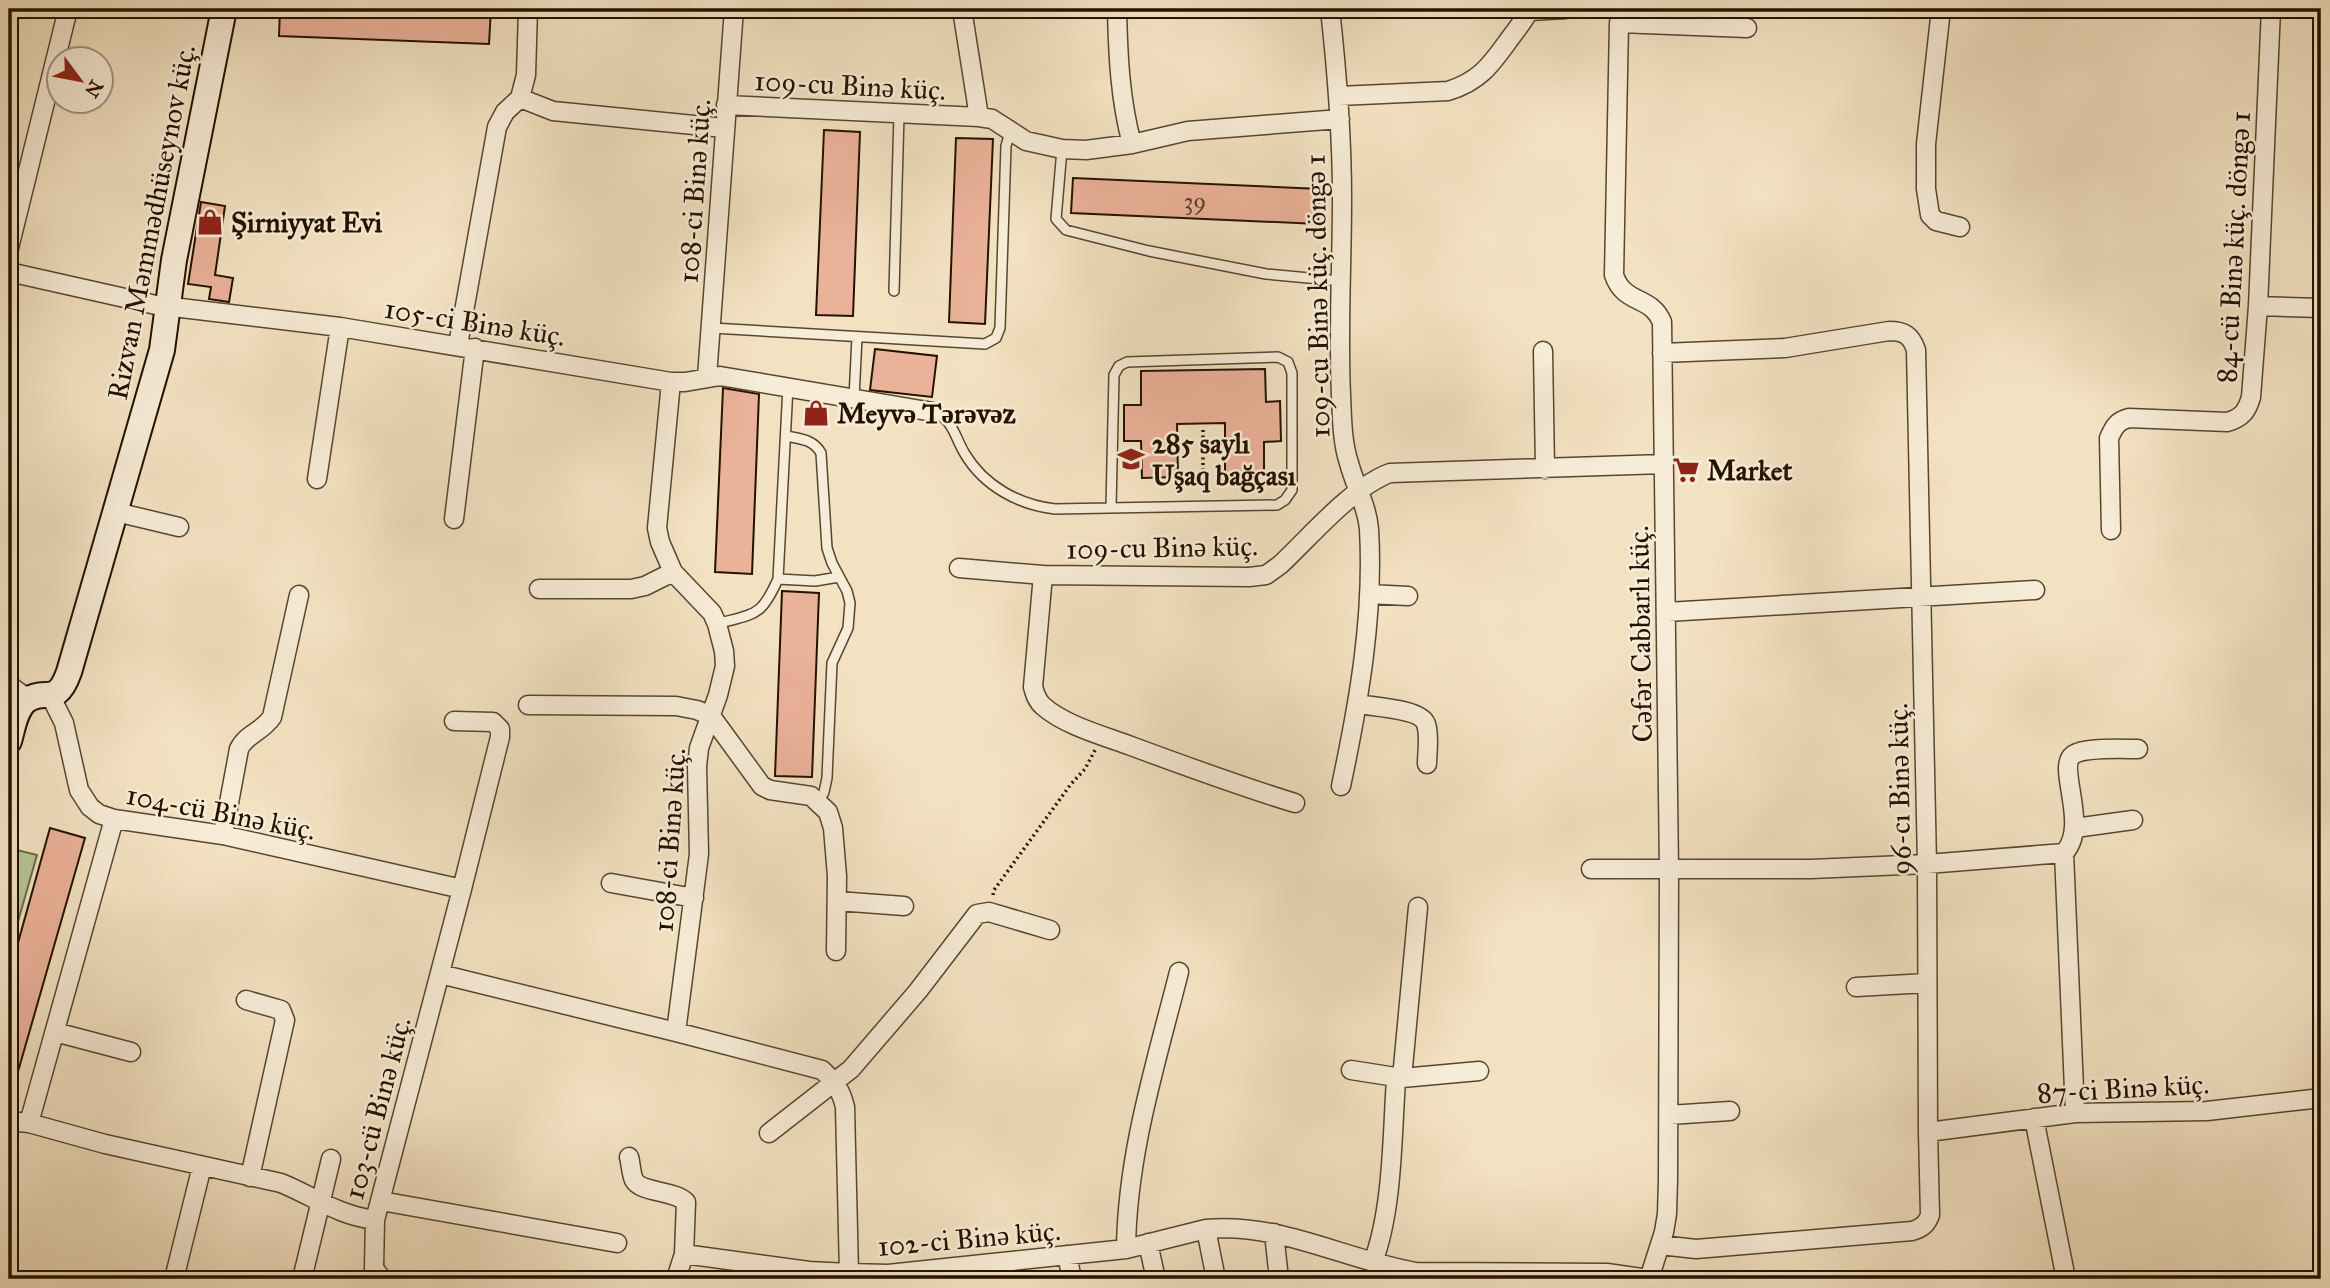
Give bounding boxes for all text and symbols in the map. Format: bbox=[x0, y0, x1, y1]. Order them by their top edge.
street label: Rizvan Məmmədhüseynov küç. bbox=[100, 42, 203, 403]
north arrow bbox=[46, 46, 116, 116]
street label: 109-cu Binə küç. bbox=[753, 63, 947, 108]
text: N bbox=[80, 76, 108, 102]
street label: 108-ci Binə küç. bbox=[671, 98, 718, 284]
street label: 84-cü Binə küç. döngə 1 bbox=[2209, 110, 2258, 384]
street label: 109-cu Binə küç. döngə 1 bbox=[1298, 154, 1337, 438]
house number: 39 bbox=[1184, 186, 1206, 216]
place label: Şirniyyat Evi bbox=[231, 205, 383, 240]
shop icon: Şirniyyat Evi bbox=[195, 207, 225, 237]
street label: 105-ci Binə küç. bbox=[382, 291, 568, 354]
place label: Meyvə Tərəvəz bbox=[837, 396, 1016, 431]
shop icon: Meyvə Tərəvəz bbox=[801, 398, 831, 428]
place label: 285 saylı Uşaq bağçası bbox=[1152, 426, 1296, 493]
school or university icon: 285 saylı Uşaq bağçası bbox=[1116, 444, 1146, 474]
place label: Market bbox=[1707, 453, 1792, 488]
supermarket icon: Market bbox=[1671, 455, 1701, 485]
street label: Cəfər Cabbarlı küç. bbox=[1621, 525, 1660, 743]
street label: 109-cu Binə küç. bbox=[1066, 528, 1258, 567]
street label: 96-cı Binə küç. bbox=[1881, 703, 1918, 875]
street label: 108-ci Binə küç. bbox=[646, 747, 693, 933]
street label: 104-cü Binə küç. bbox=[123, 777, 319, 848]
street label: 103-cü Binə küç. bbox=[336, 1013, 419, 1203]
street label: 87-ci Binə küç. bbox=[2036, 1067, 2210, 1110]
street label: 102-ci Binə küç. bbox=[876, 1213, 1062, 1264]

